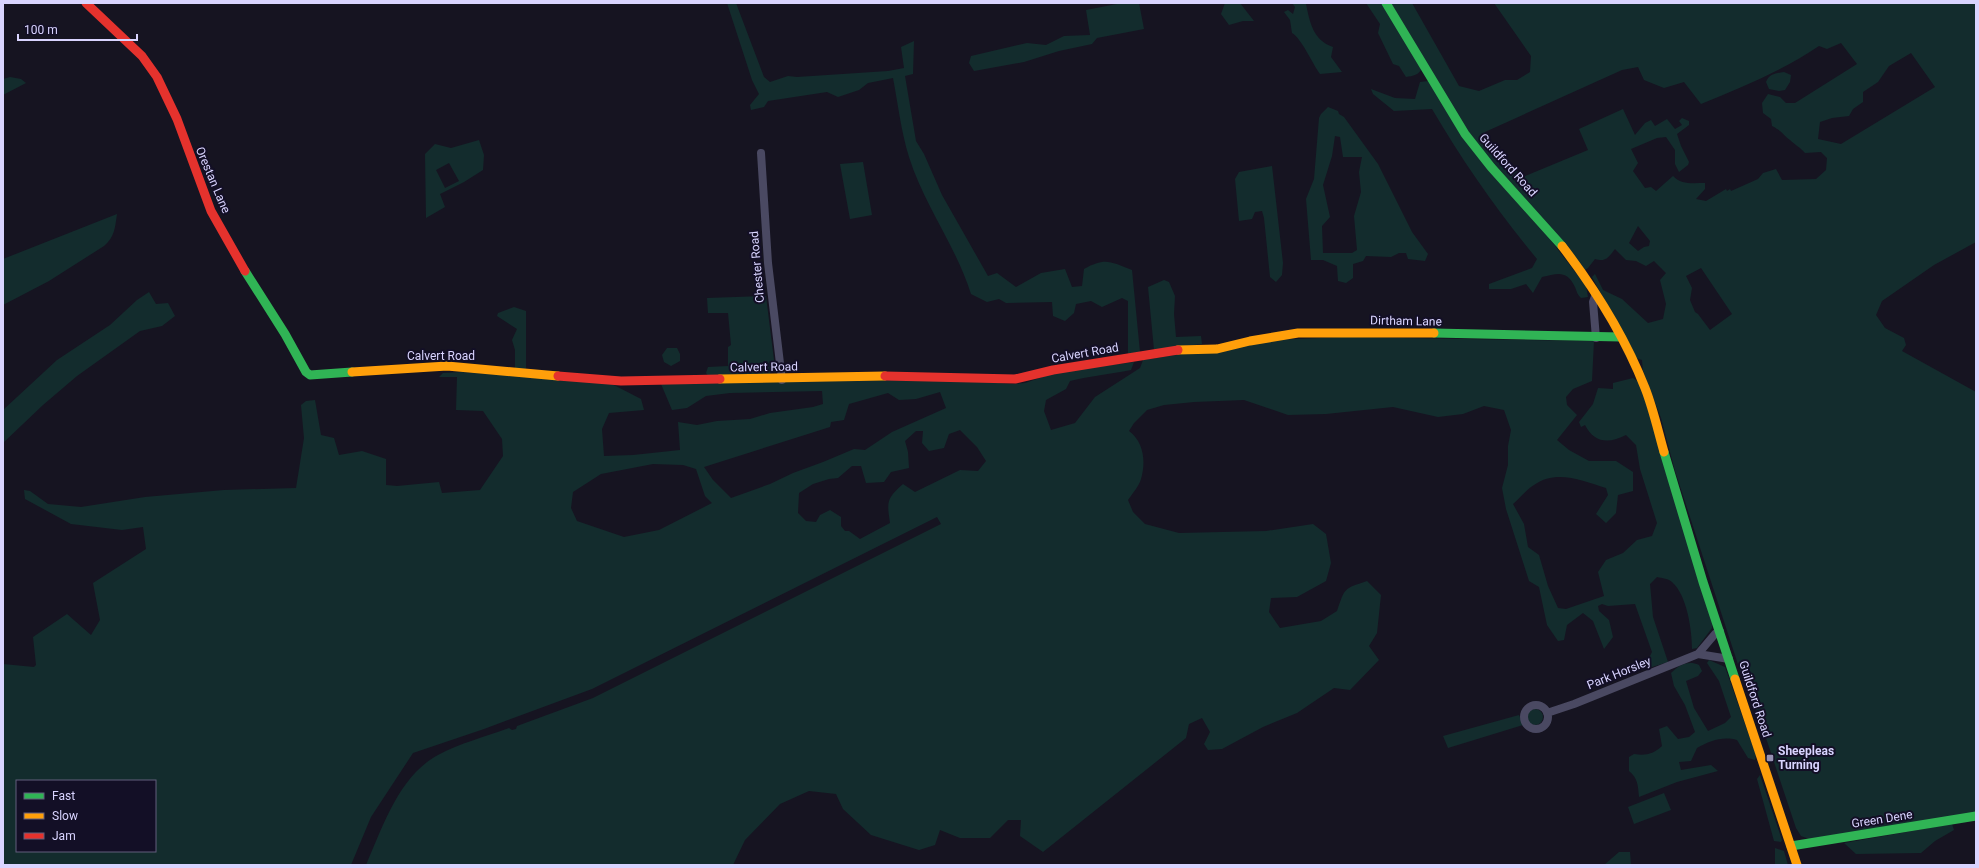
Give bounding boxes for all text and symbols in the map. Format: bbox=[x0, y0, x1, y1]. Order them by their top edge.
scale bar bbox=[18, 16, 137, 42]
text: 100 m bbox=[24, 23, 58, 37]
street label: Guildford Road bbox=[1476, 131, 1540, 199]
street label: Orestan Lane bbox=[193, 145, 233, 215]
street label: Chester Road bbox=[747, 231, 767, 303]
street label: Dirtham Lane bbox=[1370, 313, 1442, 329]
street label: Calvert Road bbox=[1050, 340, 1120, 366]
street label: Calvert Road bbox=[407, 349, 475, 363]
street label: Calvert Road bbox=[730, 359, 798, 375]
street label: Park Horsley bbox=[1585, 654, 1653, 692]
street label: Guildford Road bbox=[1736, 659, 1774, 739]
place label: Sheepleas Turning bbox=[1778, 744, 1834, 772]
marker: Sheepleas Turning bbox=[1765, 753, 1775, 763]
legend bbox=[16, 780, 156, 852]
text: Fast bbox=[52, 789, 75, 803]
street label: Green Dene bbox=[1850, 807, 1914, 831]
text: Slow bbox=[52, 809, 78, 823]
text: Jam bbox=[52, 829, 76, 843]

